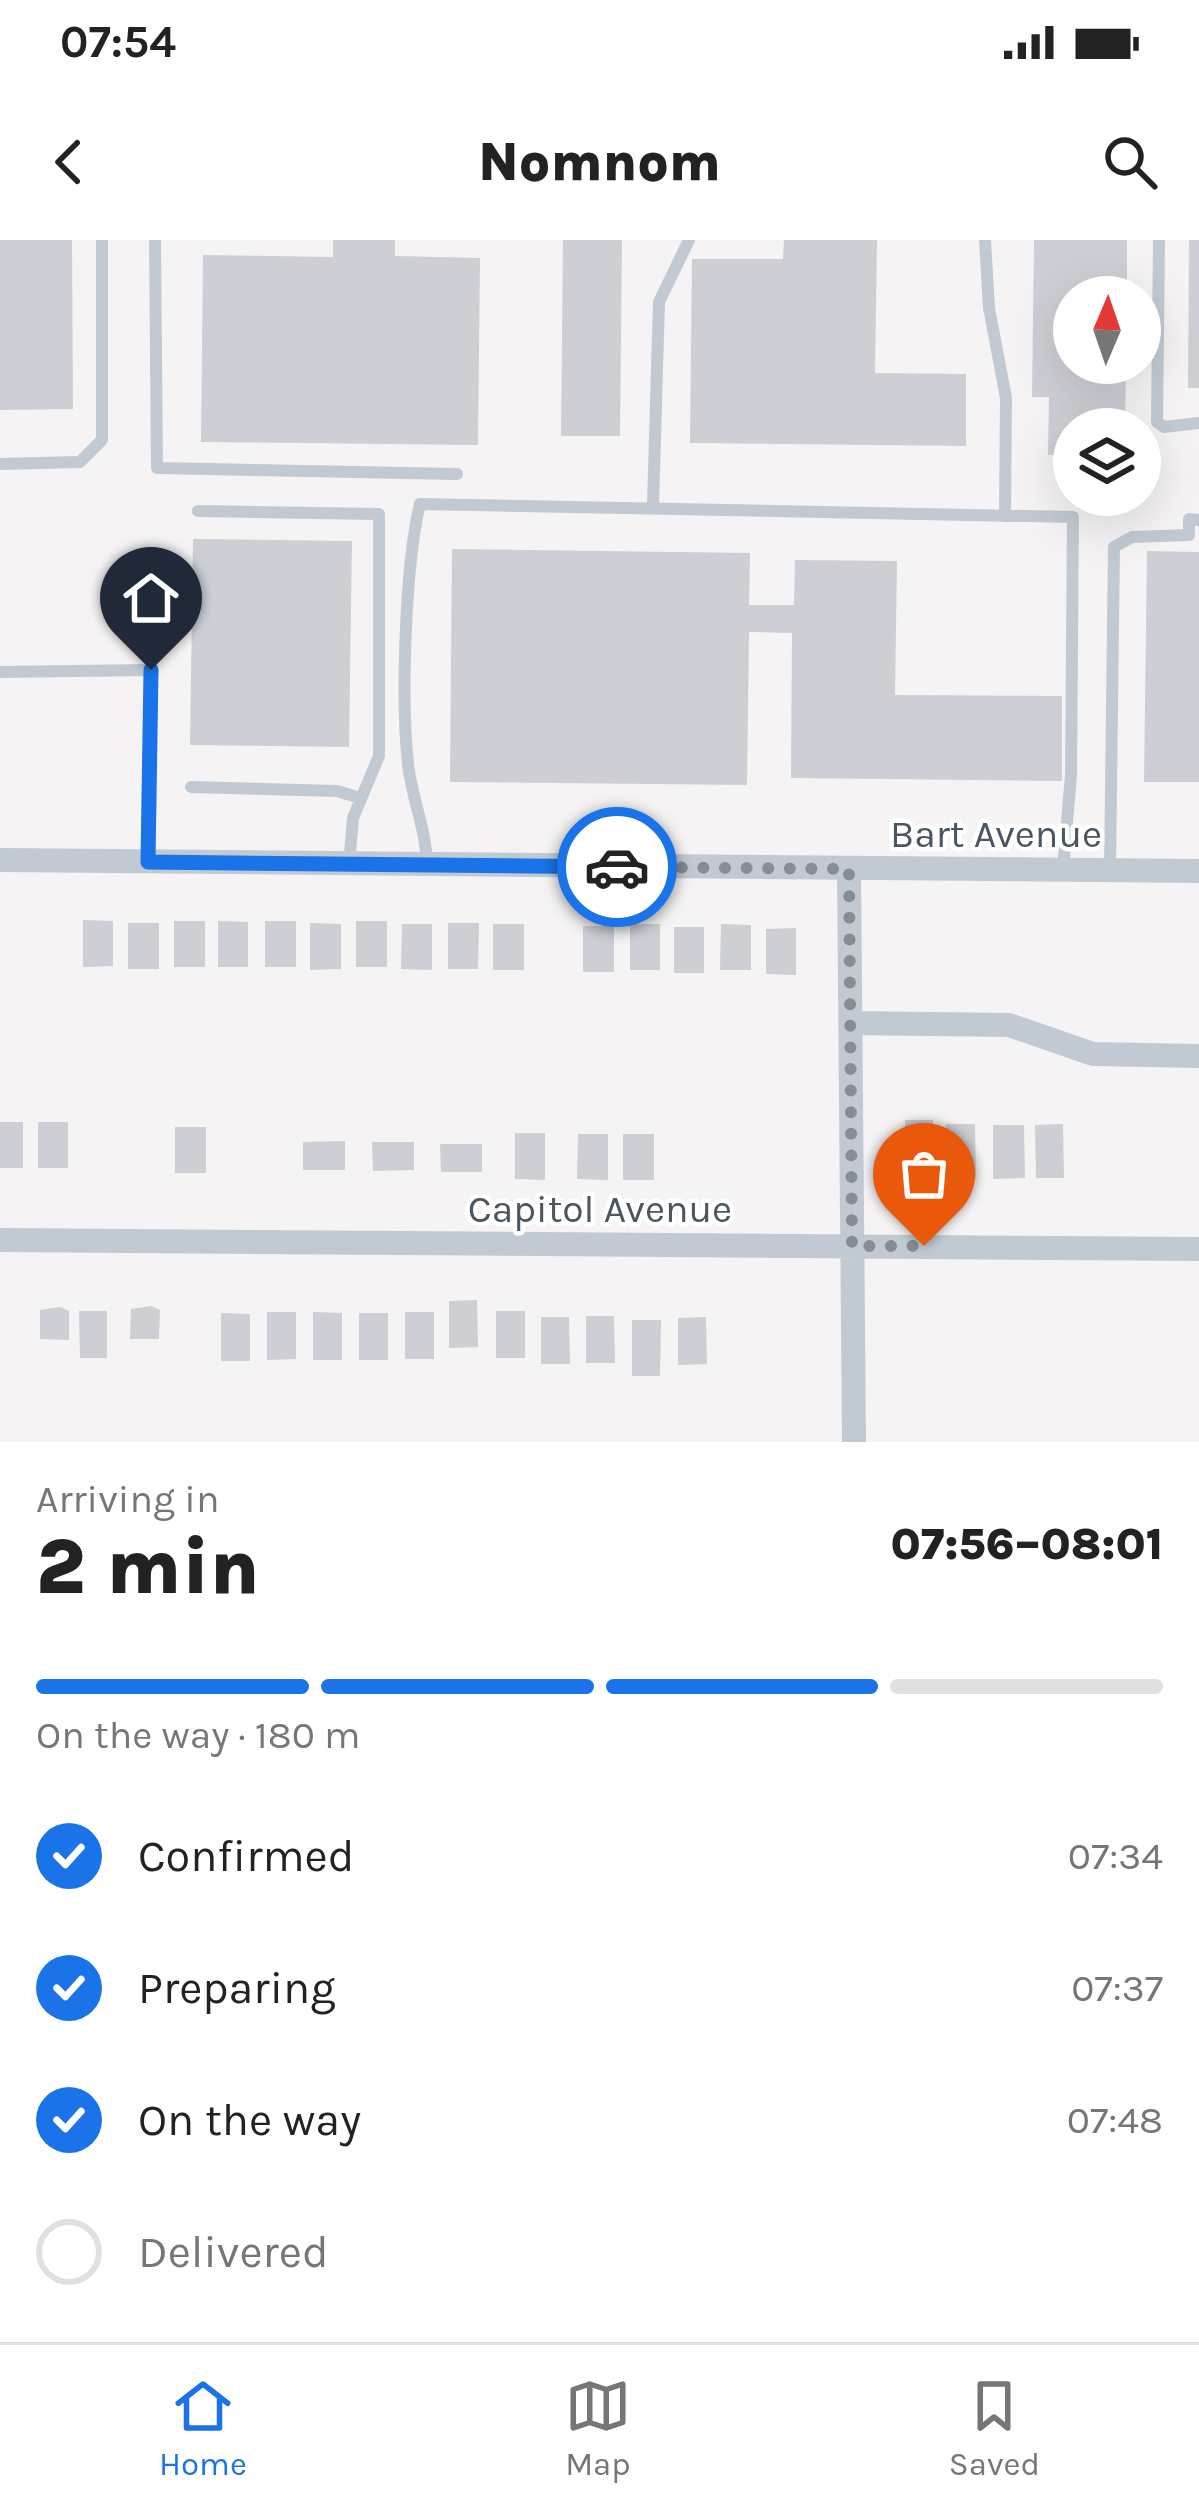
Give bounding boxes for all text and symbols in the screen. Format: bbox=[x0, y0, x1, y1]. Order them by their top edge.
text: 07:54 bbox=[60, 16, 176, 68]
icon: back bbox=[36, 129, 102, 195]
icon: search bbox=[1097, 129, 1163, 195]
text: Nomnom bbox=[478, 130, 721, 194]
north arrow bbox=[1053, 276, 1161, 384]
map controls bbox=[1053, 276, 1161, 516]
button: layers bbox=[1053, 408, 1161, 516]
pin bbox=[100, 547, 202, 670]
icon: home bbox=[118, 565, 184, 631]
courier bbox=[557, 807, 677, 927]
street label: Bart Avenue bbox=[890, 811, 1102, 857]
icon: car bbox=[584, 834, 650, 900]
pin bbox=[873, 1123, 975, 1246]
icon: bag bbox=[891, 1141, 957, 1207]
street label: Capitol Avenue bbox=[468, 1186, 732, 1232]
text: Arriving in bbox=[36, 1476, 219, 1522]
text: 07:56–08:01 bbox=[890, 1518, 1163, 1570]
text: 2 min bbox=[36, 1521, 260, 1613]
text: On the way · 180 m bbox=[36, 1712, 361, 1758]
icon: check bbox=[36, 1823, 102, 1889]
text: Confirmed bbox=[138, 1830, 354, 1882]
text: 07:34 bbox=[1068, 1833, 1163, 1879]
icon: check bbox=[36, 1955, 102, 2021]
text: Preparing bbox=[138, 1962, 336, 2014]
text: 07:37 bbox=[1071, 1965, 1163, 2011]
icon: check bbox=[36, 2087, 102, 2153]
text: On the way bbox=[138, 2094, 361, 2146]
text: 07:48 bbox=[1067, 2097, 1163, 2143]
text: Delivered bbox=[138, 2226, 329, 2278]
tab: Home bbox=[159, 2373, 247, 2483]
tab: Map bbox=[565, 2373, 631, 2483]
tab: Saved bbox=[949, 2373, 1040, 2483]

